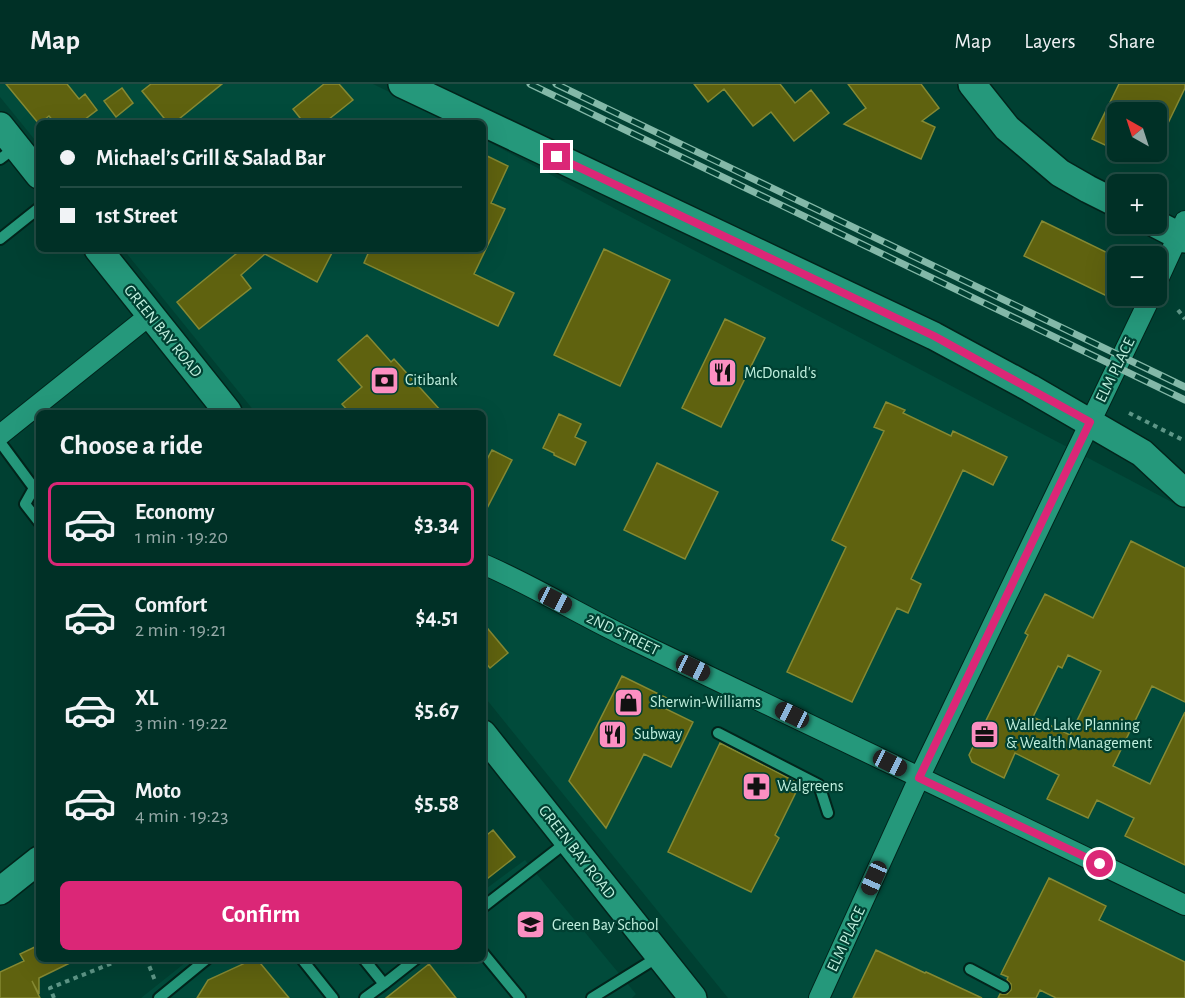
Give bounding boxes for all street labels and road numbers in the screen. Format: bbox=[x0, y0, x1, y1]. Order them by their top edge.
street label: GREEN BAY ROAD bbox=[121, 282, 205, 380]
street label: ELM PLACE bbox=[1093, 335, 1138, 405]
street label: 2ND STREET bbox=[584, 610, 662, 658]
street label: GREEN BAY ROAD bbox=[536, 802, 618, 902]
street label: ELM PLACE bbox=[824, 904, 868, 974]

